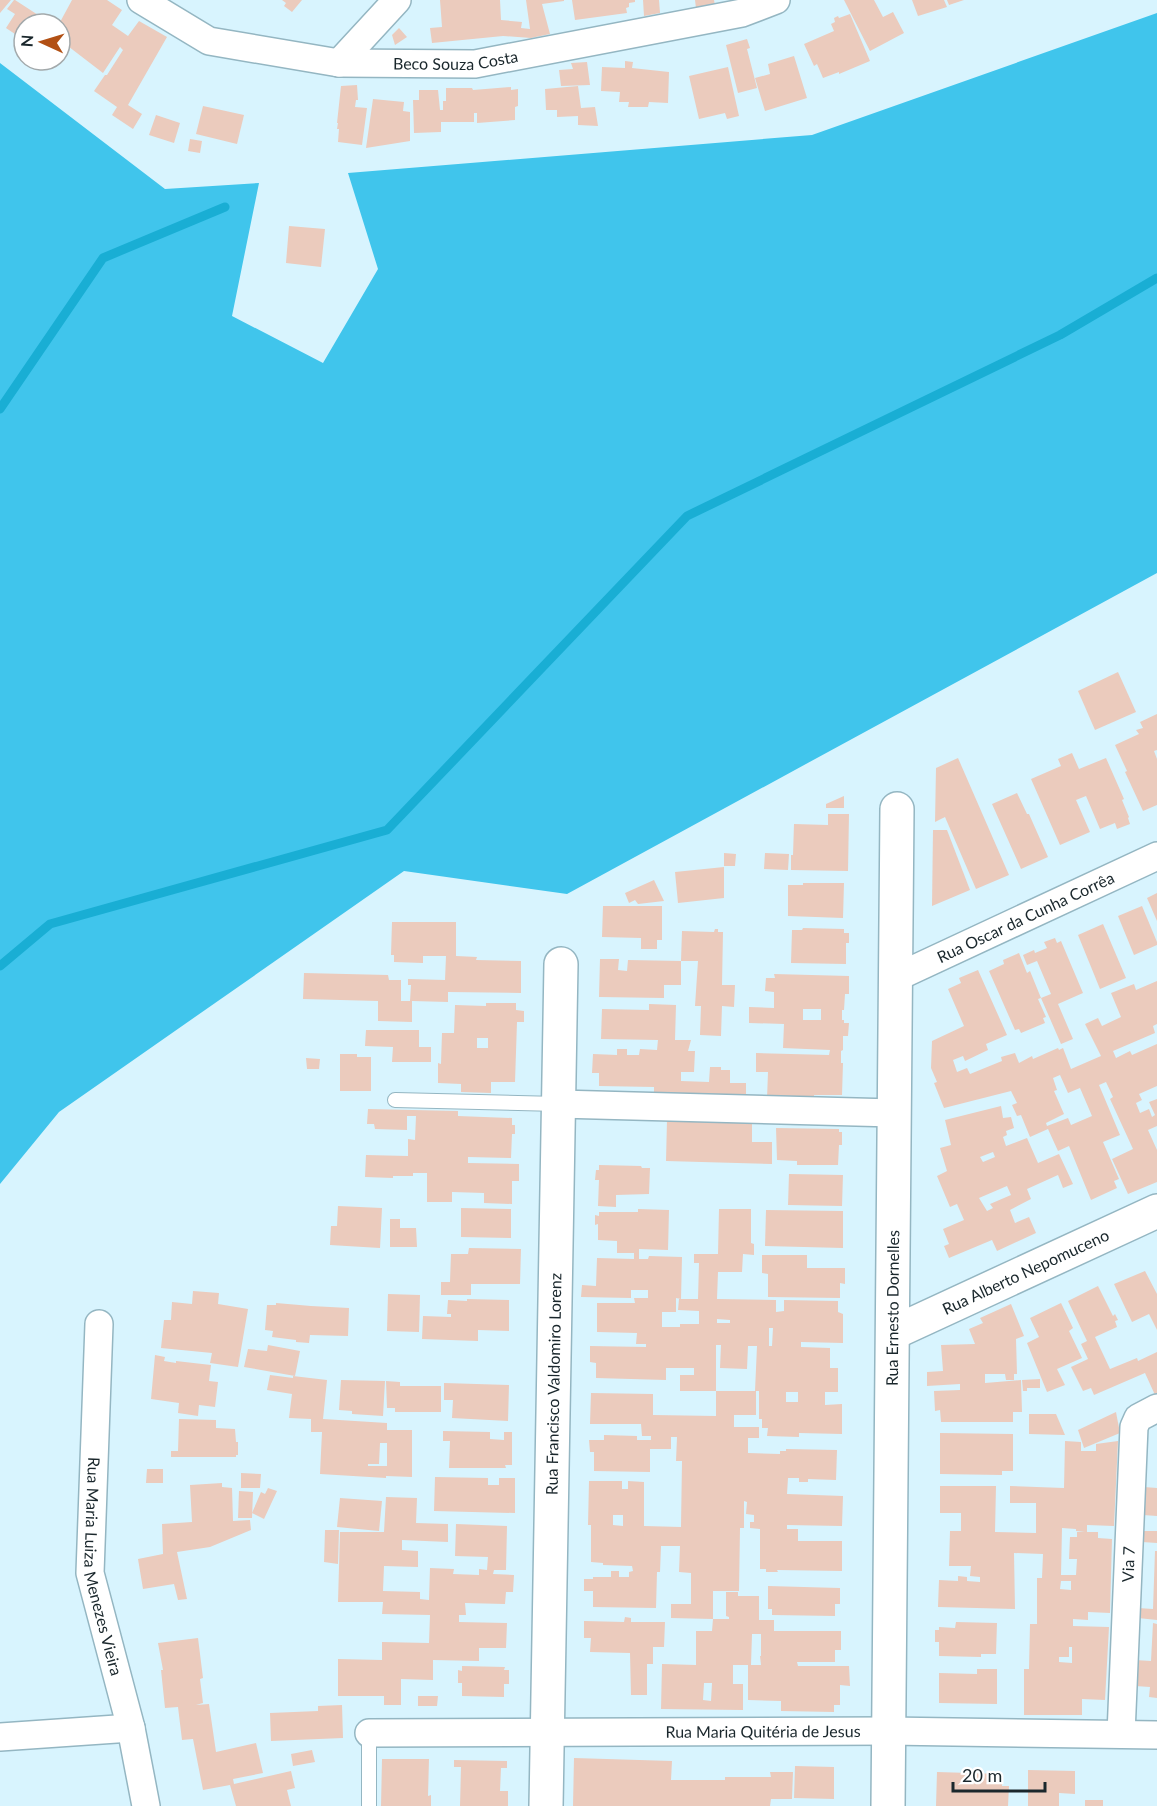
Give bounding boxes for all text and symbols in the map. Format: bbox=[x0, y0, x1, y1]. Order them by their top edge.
north arrow bbox=[12, 12, 72, 72]
text: N bbox=[17, 34, 36, 48]
street label: Beco Souza Costa bbox=[393, 46, 519, 73]
street label: Rua Oscar da Cunha Corrêa bbox=[934, 867, 1117, 966]
street label: Rua Alberto Nepomuceno bbox=[939, 1225, 1112, 1318]
street label: Rua Ernesto Dornelles bbox=[882, 1230, 902, 1386]
street label: Rua Francisco Valdomiro Lorenz bbox=[542, 1273, 564, 1495]
street label: Rua Maria Luiza Menezes Vieira bbox=[81, 1457, 127, 1678]
street label: Via 7 bbox=[1117, 1546, 1138, 1583]
street label: Rua Maria Quitéria de Jesus bbox=[665, 1721, 861, 1741]
scale bar bbox=[953, 1755, 1044, 1793]
text: 20 m bbox=[962, 1764, 1002, 1786]

